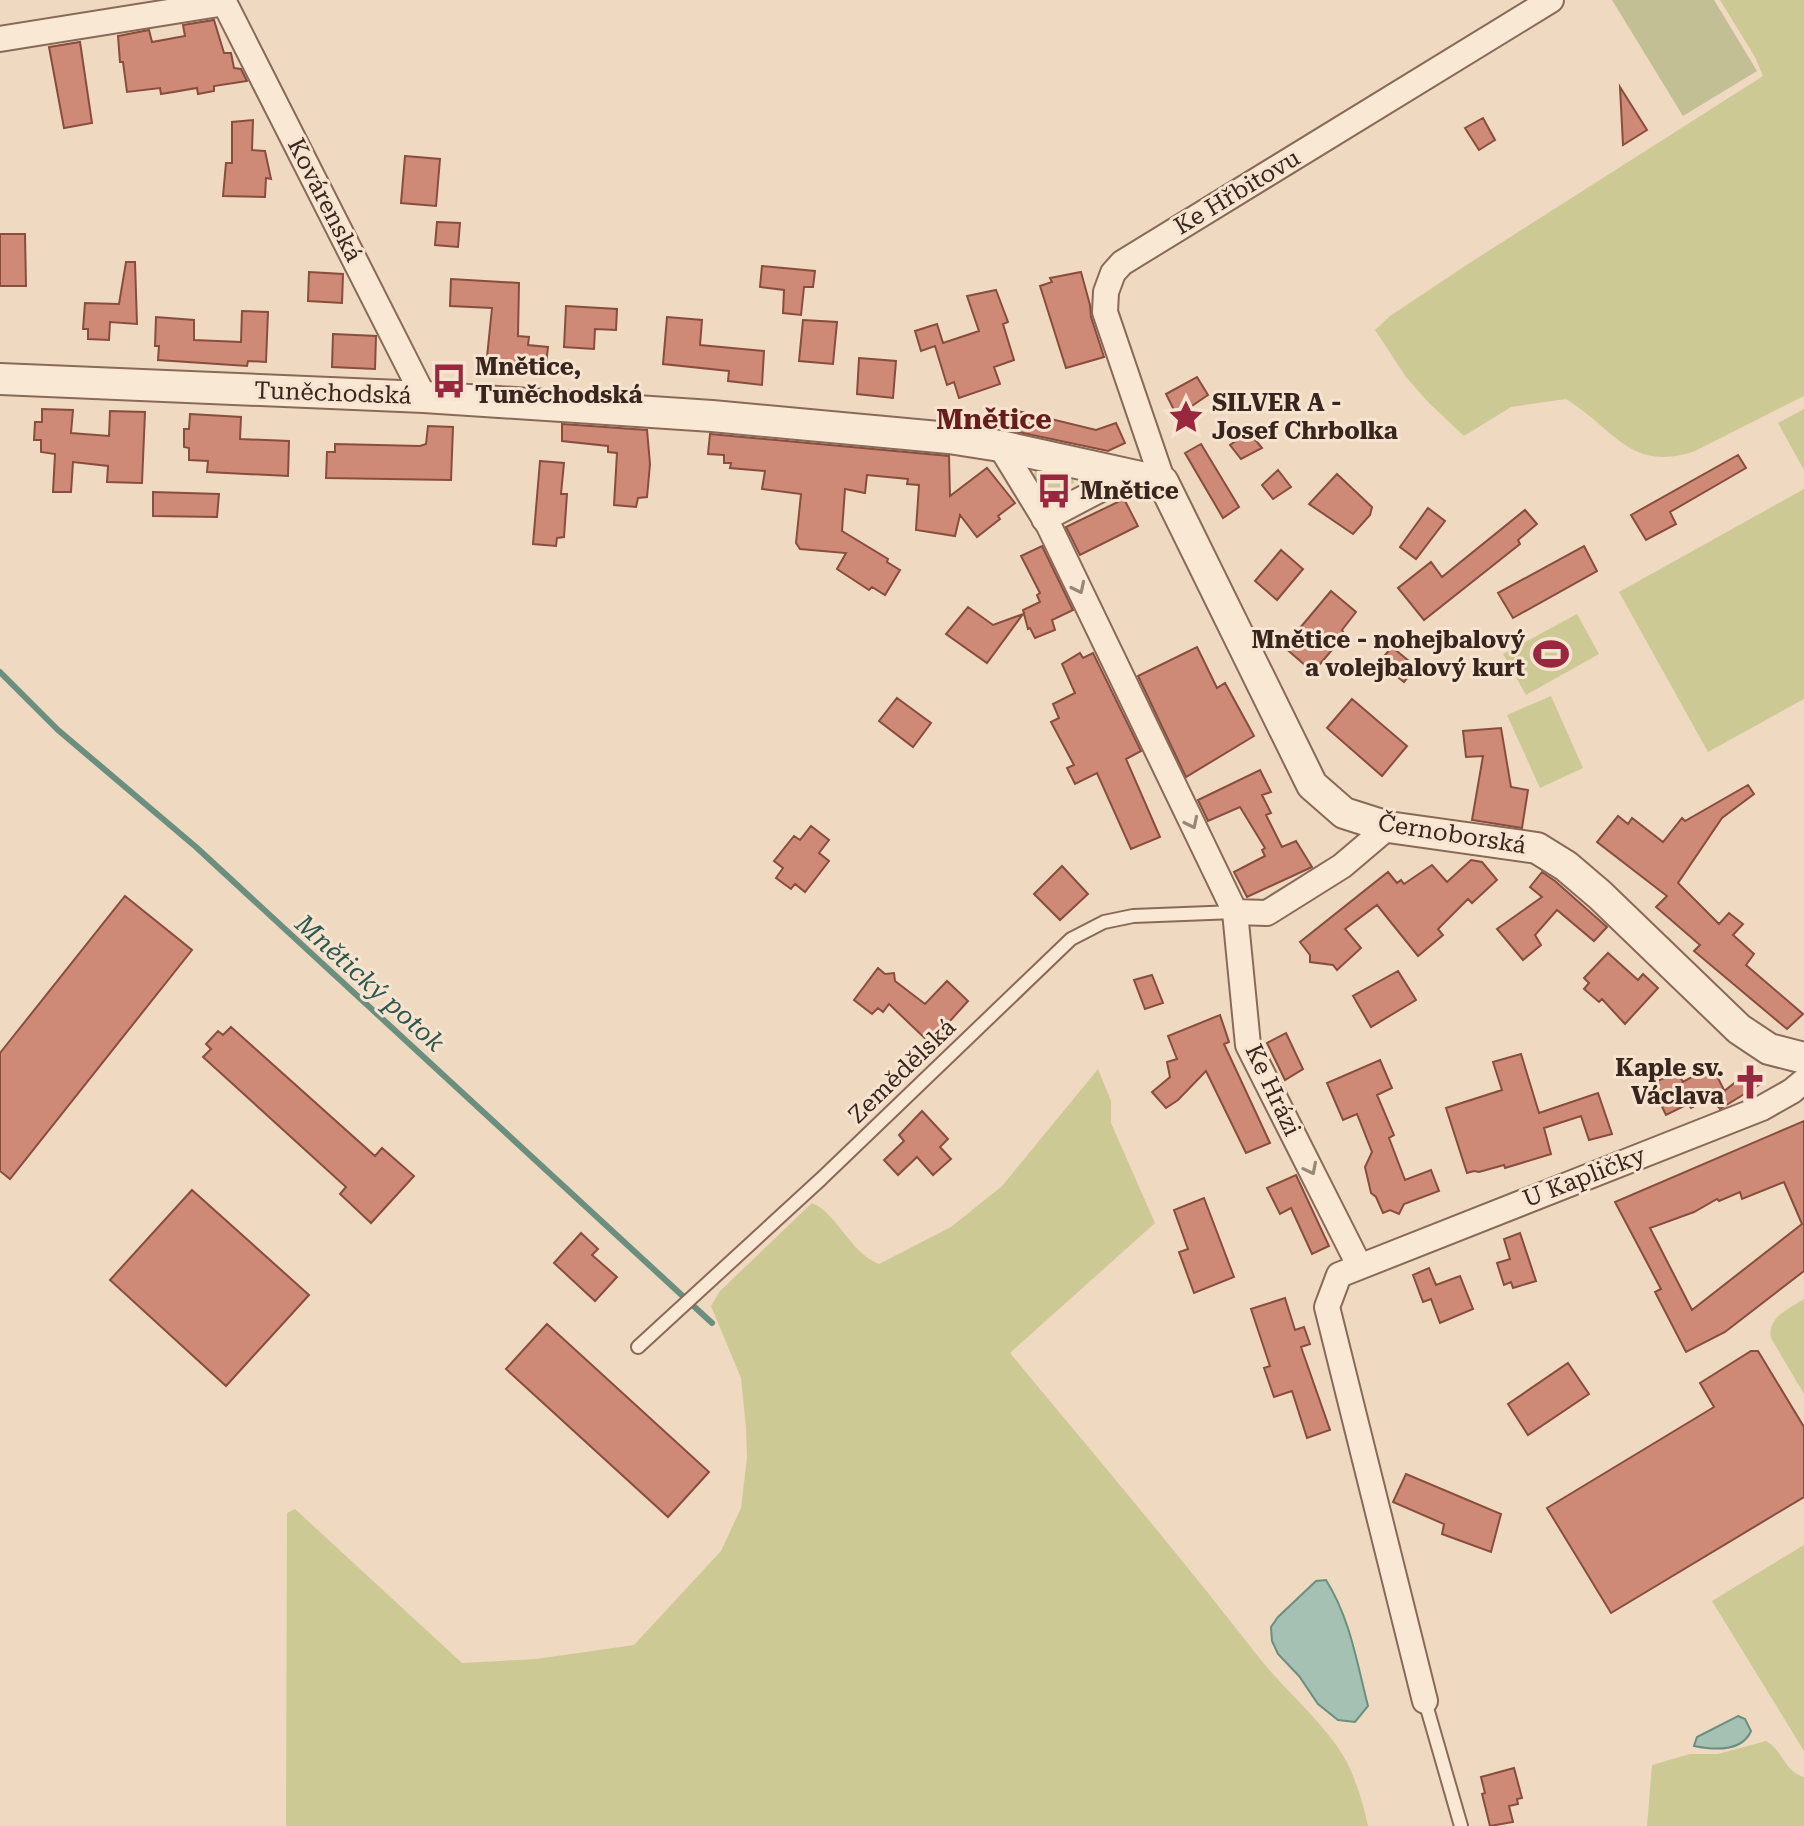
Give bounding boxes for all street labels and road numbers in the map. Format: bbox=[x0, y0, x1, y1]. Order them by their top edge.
street label: Kovárenská bbox=[282, 134, 368, 266]
street label: Ke Hřbitovu bbox=[1169, 144, 1305, 240]
street label: Tuněchodská bbox=[254, 376, 412, 410]
street label: Černoborská bbox=[1376, 807, 1528, 860]
street label: Zemědělská bbox=[843, 1013, 961, 1129]
street label: Ke Hrázi bbox=[1240, 1040, 1306, 1141]
street label: U Kapličky bbox=[1519, 1141, 1650, 1213]

